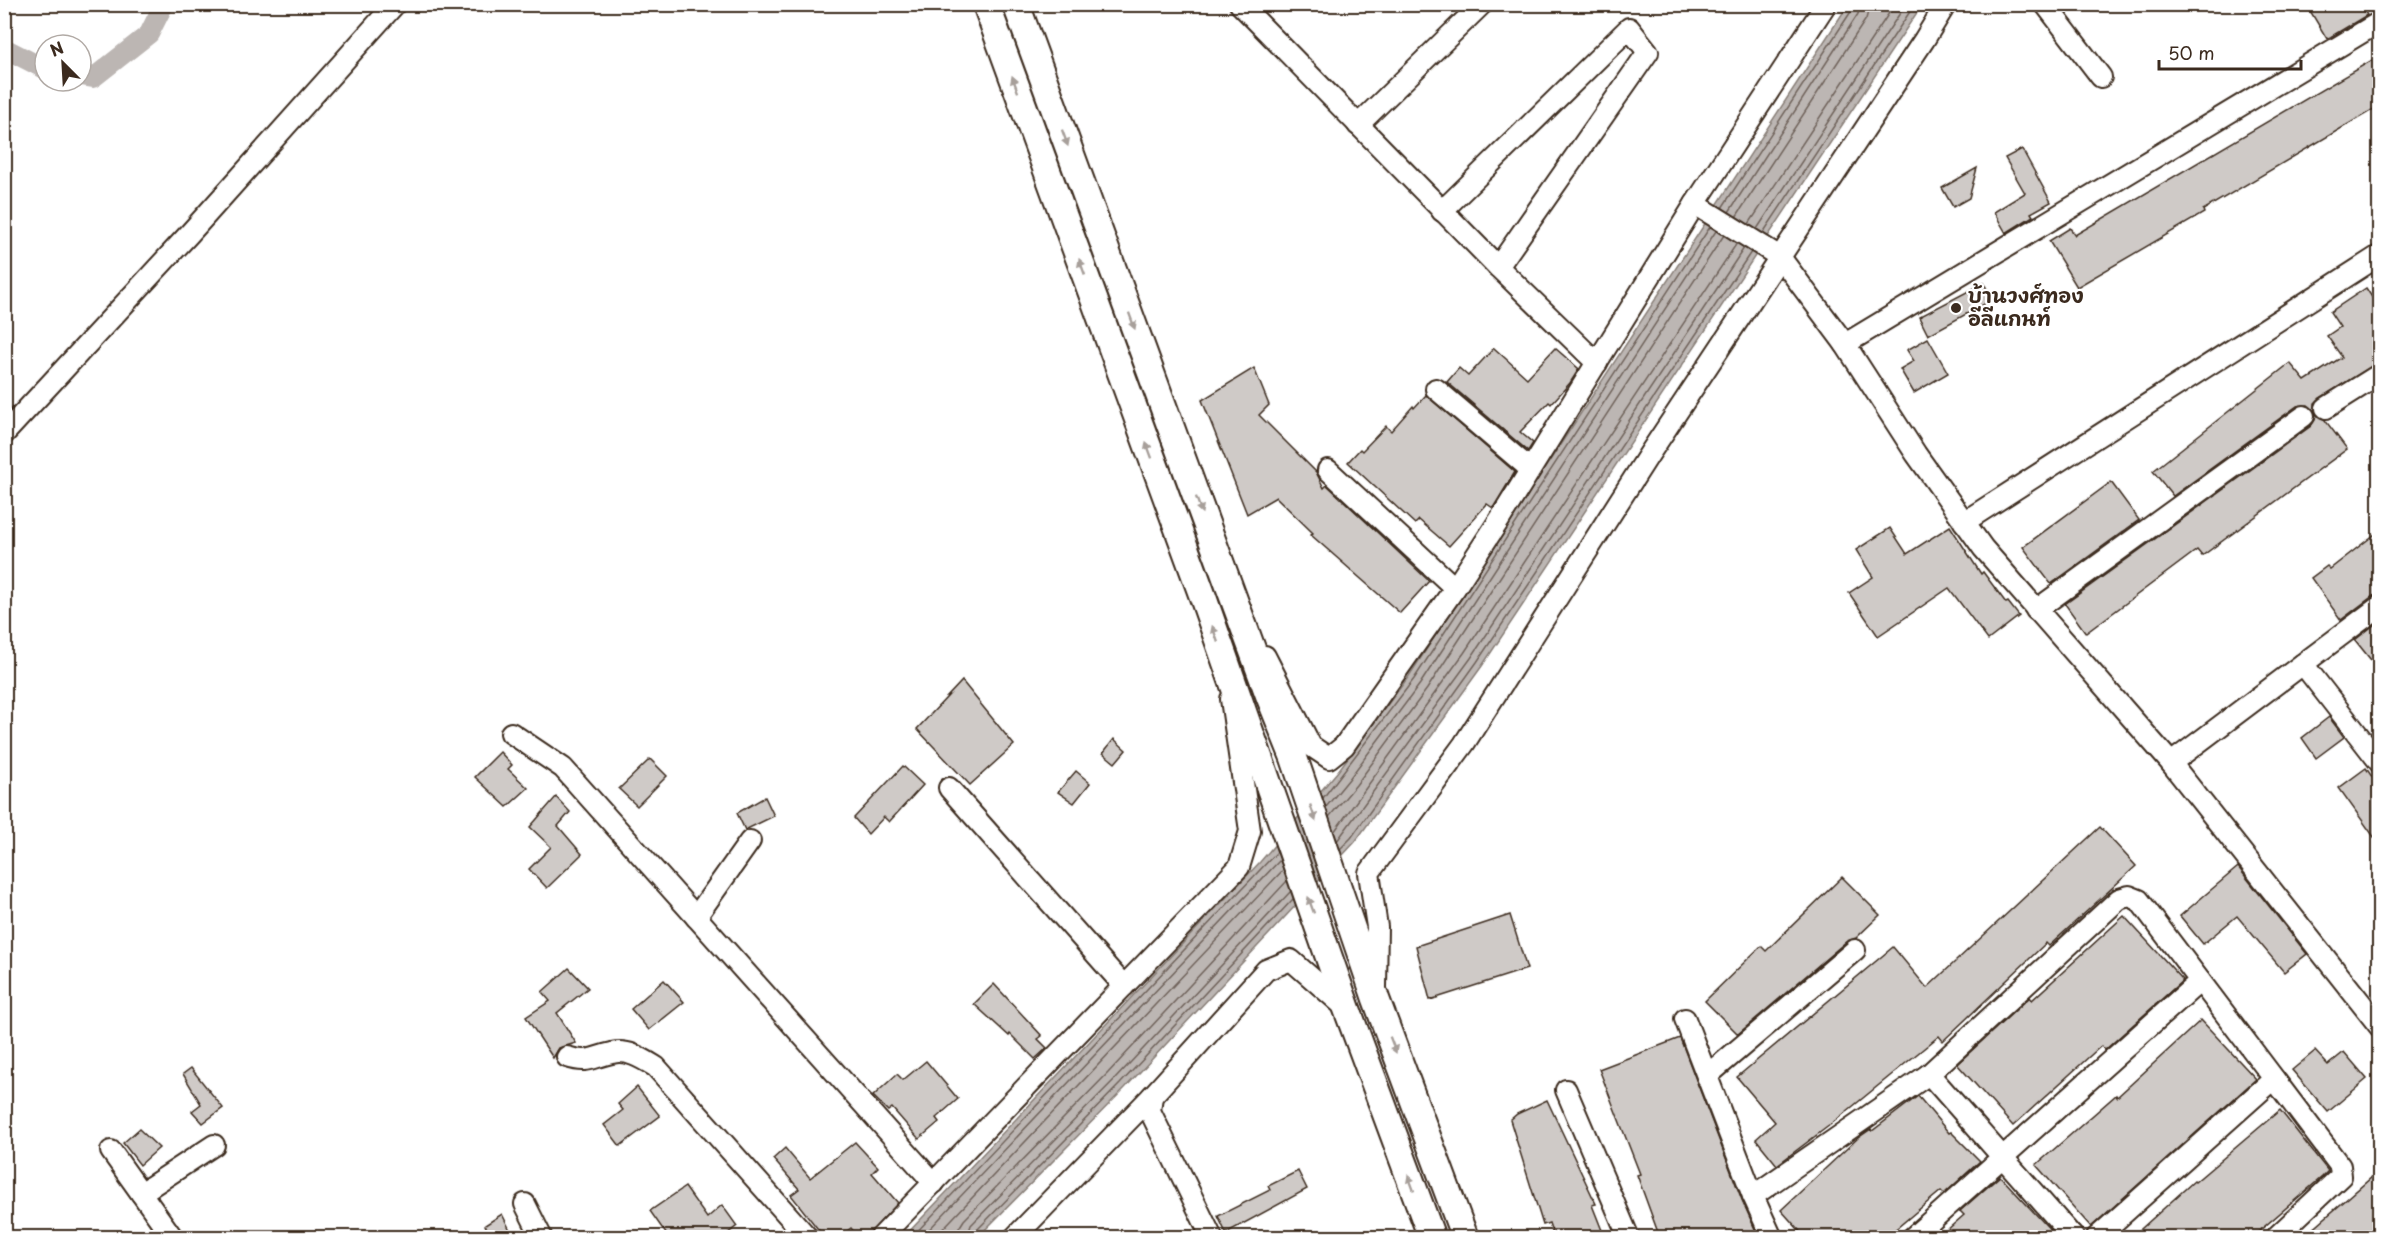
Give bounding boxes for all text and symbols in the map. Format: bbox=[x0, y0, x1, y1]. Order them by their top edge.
north arrow bbox=[33, 33, 93, 93]
scale bar bbox=[2159, 33, 2302, 71]
text: N bbox=[46, 35, 67, 62]
text: 50 m bbox=[2168, 39, 2215, 66]
one-way arrow bbox=[1009, 75, 1019, 93]
one-way arrow bbox=[1061, 129, 1071, 147]
one-way arrow bbox=[1077, 258, 1086, 276]
place label: บ้านวงศ์ทอง อีลีแกนท์ bbox=[1968, 280, 2084, 333]
marker: บ้านวงศ์ทอง อีลีแกนท์ bbox=[1949, 301, 1963, 315]
one-way arrow bbox=[1127, 313, 1137, 331]
one-way arrow bbox=[1144, 441, 1154, 459]
one-way arrow bbox=[1194, 496, 1204, 514]
one-way arrow bbox=[1210, 625, 1220, 643]
one-way arrow bbox=[1309, 805, 1319, 823]
one-way arrow bbox=[1306, 896, 1316, 914]
one-way arrow bbox=[1389, 1036, 1399, 1054]
one-way arrow bbox=[1406, 1174, 1416, 1192]

